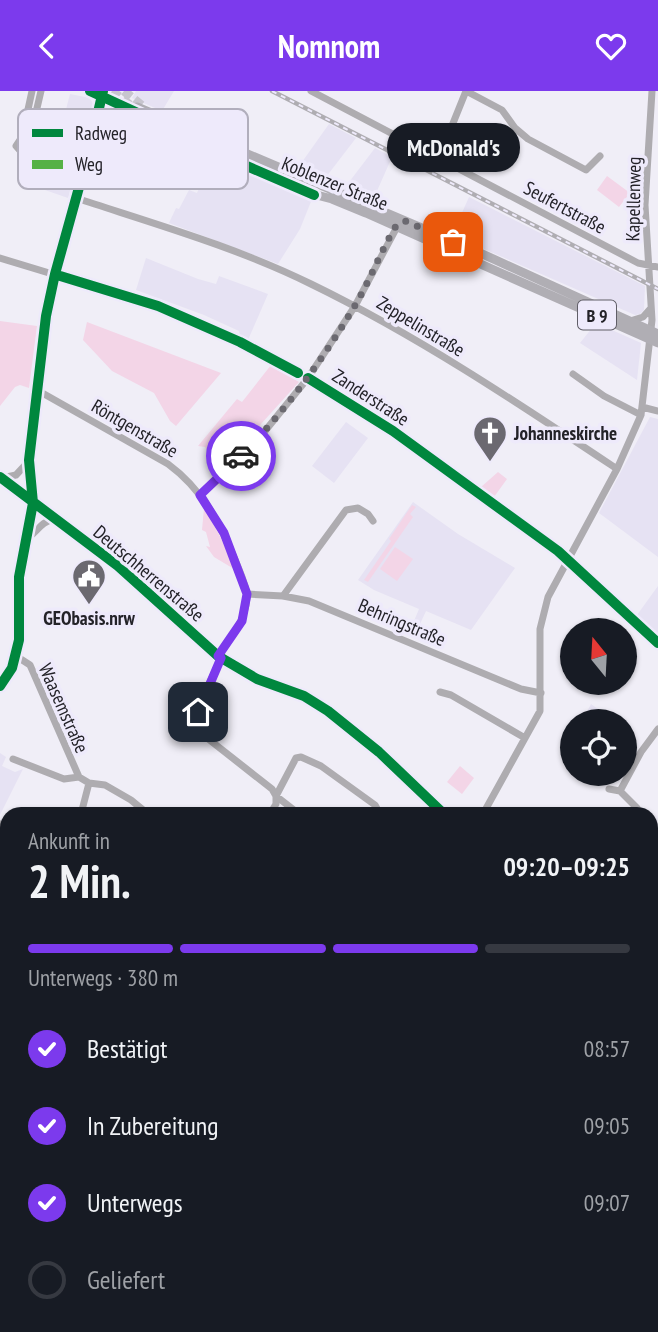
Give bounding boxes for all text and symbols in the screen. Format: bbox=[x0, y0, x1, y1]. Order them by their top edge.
text: Nomnom bbox=[278, 25, 380, 67]
icon: back bbox=[28, 27, 66, 65]
icon: heart bbox=[592, 27, 630, 65]
legend bbox=[18, 109, 248, 189]
text: Radweg bbox=[75, 121, 127, 145]
callout: McDonald's bbox=[386, 123, 520, 172]
text: McDonald's bbox=[407, 133, 500, 162]
street label: Koblenzer Straße bbox=[278, 151, 392, 215]
text: Weg bbox=[75, 152, 103, 176]
street label: Kapellenweg bbox=[620, 156, 646, 242]
street label: Seufertstraße bbox=[520, 175, 610, 239]
pin bbox=[423, 212, 483, 272]
icon: bag bbox=[434, 223, 472, 261]
street label: Zeppelinstraße bbox=[373, 290, 469, 362]
road number: B 9 bbox=[578, 301, 616, 329]
street label: Zanderstraße bbox=[328, 363, 414, 431]
street label: Röntgenstraße bbox=[87, 394, 183, 462]
church icon: Johanneskirche bbox=[471, 414, 509, 463]
courier bbox=[206, 421, 276, 491]
place label: Johanneskirche bbox=[513, 421, 617, 445]
icon: car bbox=[222, 437, 260, 475]
street label: Deutschherrenstraße bbox=[89, 520, 209, 626]
public building icon: GEObasis.nrw bbox=[70, 557, 108, 606]
street label: Behringstraße bbox=[355, 593, 449, 651]
place label: GEObasis.nrw bbox=[43, 606, 135, 630]
north arrow bbox=[560, 618, 637, 695]
map controls bbox=[560, 618, 637, 786]
street label: Waasemstraße bbox=[34, 659, 94, 757]
pin bbox=[168, 682, 228, 742]
icon: home bbox=[179, 693, 217, 731]
button: locate bbox=[560, 709, 637, 786]
text: Ankunft in bbox=[28, 826, 110, 855]
text: 09:20–09:25 bbox=[503, 850, 630, 883]
text: 2 Min. bbox=[28, 851, 131, 911]
text: Unterwegs · 380 m bbox=[28, 963, 178, 992]
icon: check bbox=[28, 1030, 66, 1068]
text: Bestätigt bbox=[87, 1032, 168, 1065]
text: 08:57 bbox=[584, 1034, 630, 1063]
icon: check bbox=[28, 1107, 66, 1145]
text: In Zubereitung bbox=[87, 1109, 218, 1142]
text: 09:05 bbox=[584, 1111, 630, 1140]
icon: check bbox=[28, 1184, 66, 1222]
text: Unterwegs bbox=[87, 1186, 182, 1219]
text: 09:07 bbox=[584, 1188, 630, 1217]
text: Geliefert bbox=[87, 1263, 165, 1296]

